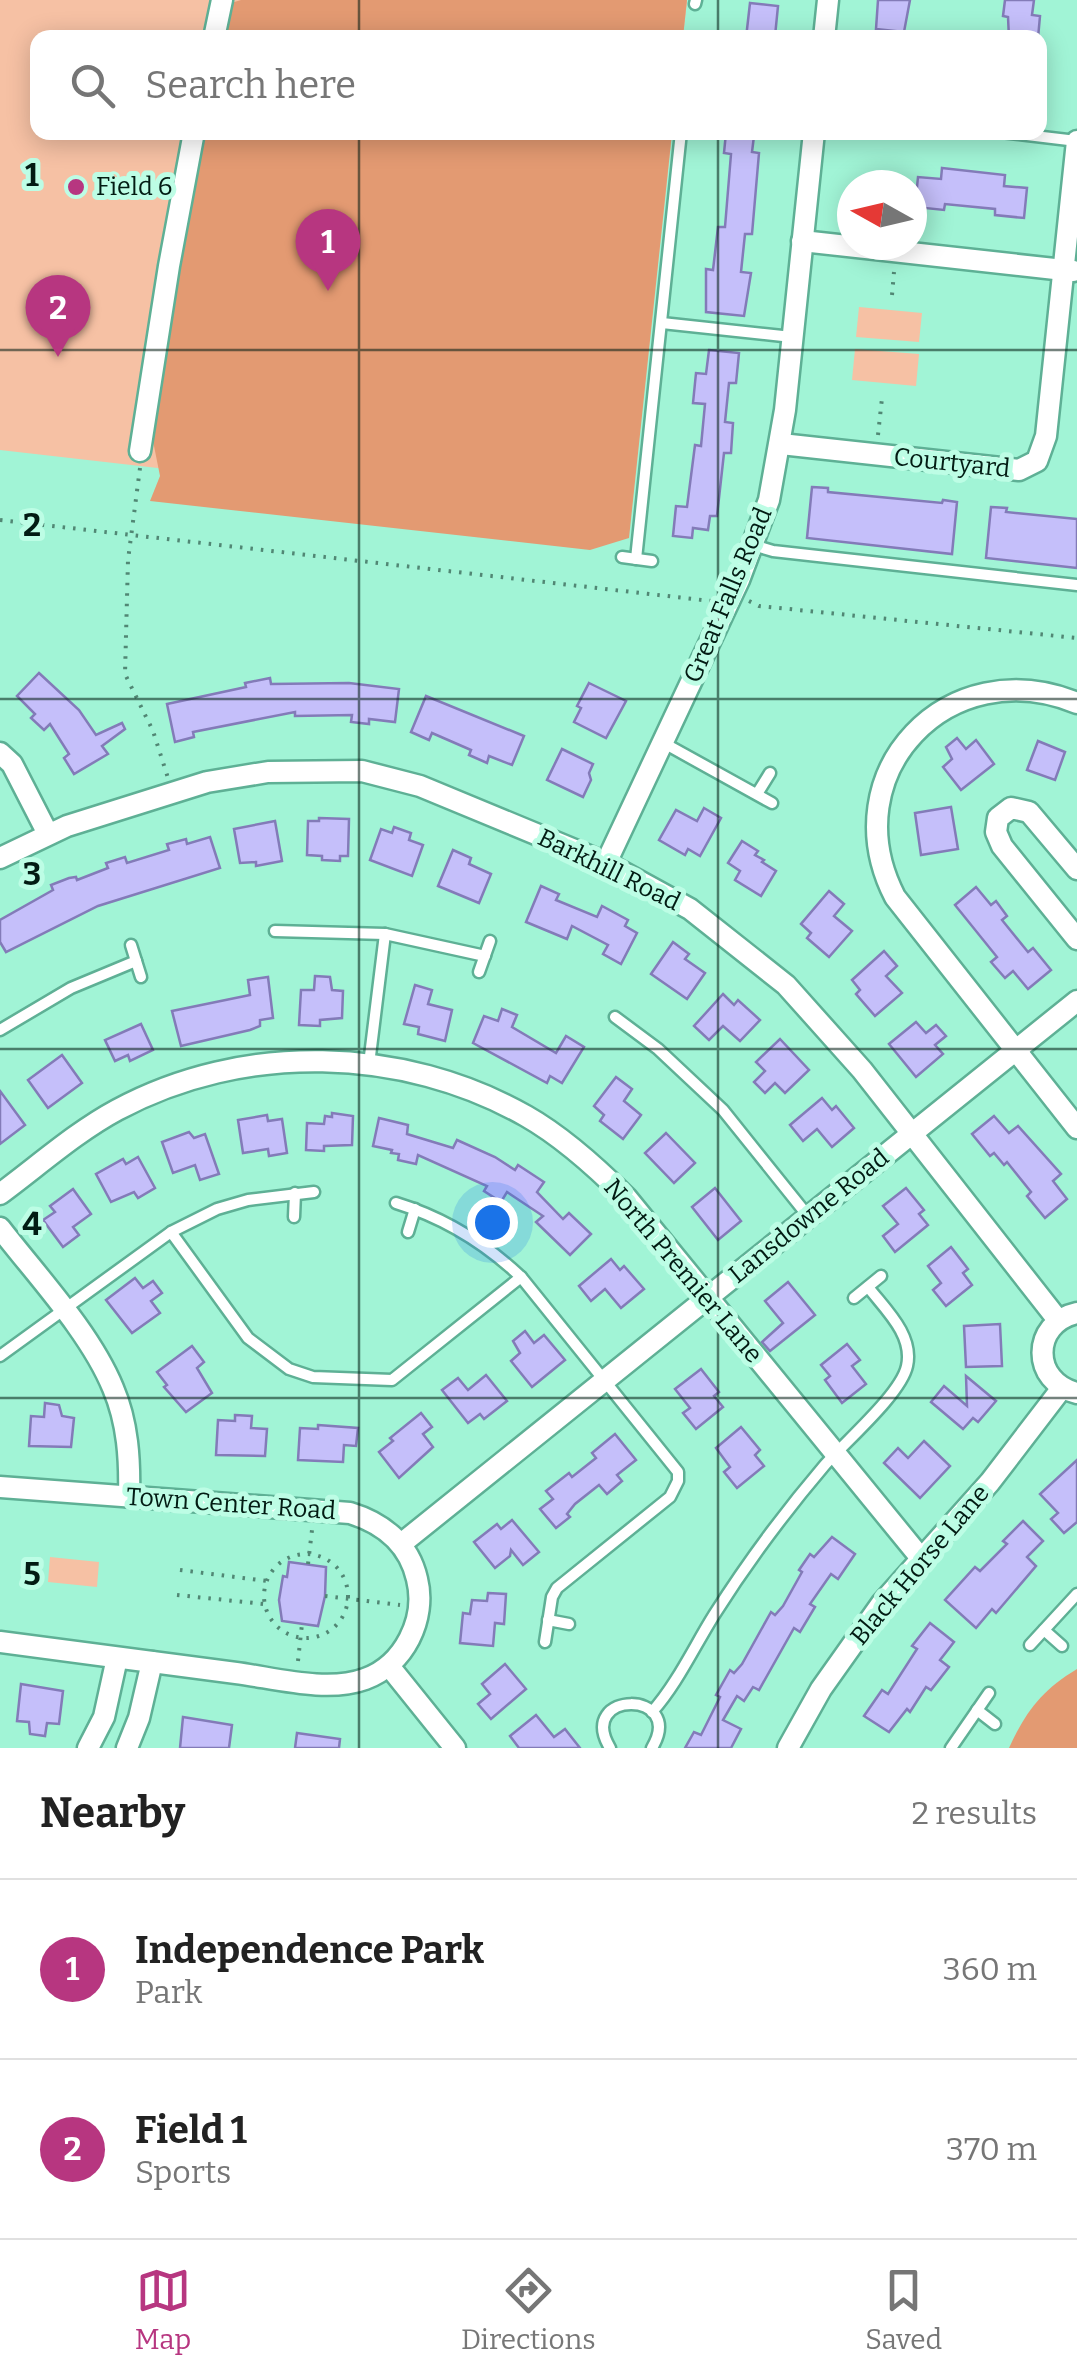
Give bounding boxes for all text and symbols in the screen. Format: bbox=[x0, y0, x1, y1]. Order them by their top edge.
search box bbox=[30, 30, 1047, 140]
icon: search bbox=[65, 58, 120, 113]
text: Search here bbox=[145, 62, 356, 108]
text: 1 bbox=[25, 156, 39, 194]
north arrow bbox=[837, 170, 927, 260]
place label: Field 6 bbox=[96, 172, 172, 202]
marker: Field 6 bbox=[65, 176, 87, 198]
pin: 1 bbox=[296, 208, 360, 291]
pin: 2 bbox=[26, 274, 90, 357]
street label: Courtyard bbox=[892, 442, 1012, 484]
street label: Great Falls Road bbox=[678, 503, 778, 687]
text: 2 bbox=[23, 506, 41, 544]
street label: Barkhill Road bbox=[533, 823, 685, 917]
text: 3 bbox=[23, 855, 41, 893]
street label: Lansdowne Road bbox=[723, 1142, 895, 1290]
street label: North Premier Lane bbox=[597, 1173, 769, 1369]
your location bbox=[467, 1197, 518, 1248]
text: 4 bbox=[22, 1205, 42, 1243]
street label: Black Horse Lane bbox=[844, 1479, 996, 1651]
street label: Town Center Road bbox=[125, 1482, 337, 1526]
text: 5 bbox=[23, 1555, 41, 1593]
text: Nearby bbox=[40, 1788, 185, 1838]
text: 2 results bbox=[911, 1794, 1037, 1832]
text: Independence Park bbox=[135, 1927, 484, 1973]
text: 1 bbox=[66, 1950, 79, 1988]
text: 360 m bbox=[943, 1950, 1037, 1988]
text: Park bbox=[135, 1973, 202, 2011]
text: Field 1 bbox=[135, 2107, 247, 2153]
text: 2 bbox=[63, 2130, 82, 2168]
text: 370 m bbox=[946, 2130, 1037, 2168]
text: Sports bbox=[135, 2153, 231, 2191]
tab: Map bbox=[135, 2263, 191, 2356]
tab: Directions bbox=[461, 2263, 596, 2356]
tab: Saved bbox=[865, 2263, 942, 2356]

